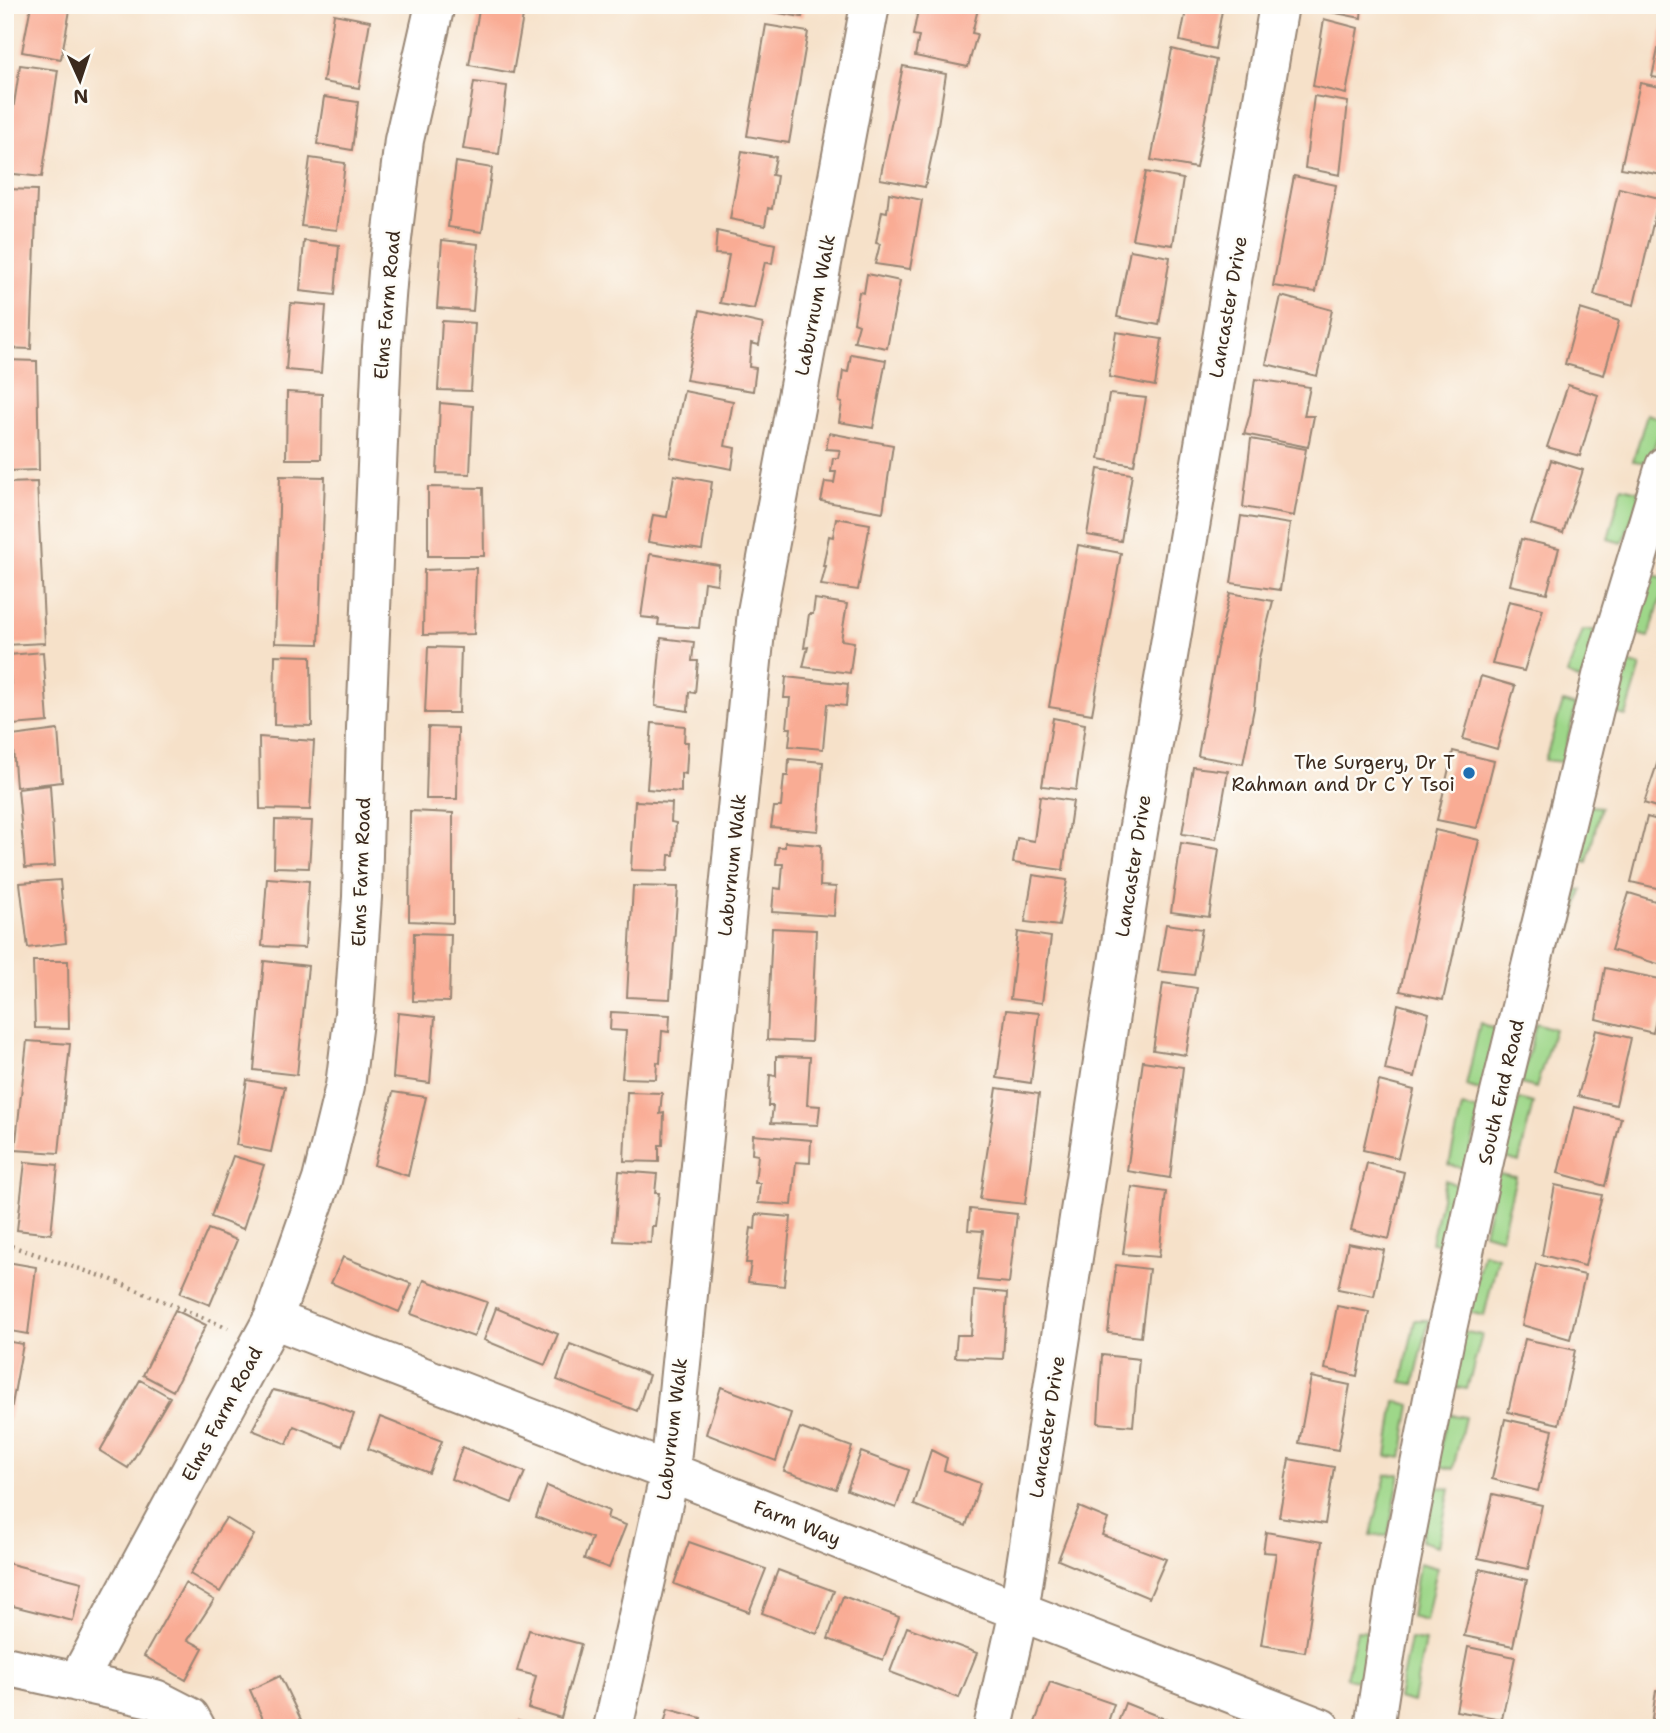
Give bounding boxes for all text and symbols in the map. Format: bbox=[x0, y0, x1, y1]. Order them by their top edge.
north arrow bbox=[46, 46, 116, 116]
text: N bbox=[73, 84, 89, 109]
street label: Elms Farm Road bbox=[368, 229, 406, 381]
street label: Laburnum Walk bbox=[789, 232, 841, 378]
street label: Lancaster Drive bbox=[1203, 234, 1253, 380]
place label: The Surgery, Dr T Rahman and Dr C Y Tsoi bbox=[1231, 750, 1455, 797]
marker: The Surgery, Dr T Rahman and Dr C Y Tsoi bbox=[1461, 765, 1477, 781]
street label: Laburnum Walk bbox=[712, 792, 752, 938]
street label: Lancaster Drive bbox=[1109, 793, 1157, 939]
street label: Elms Farm Road bbox=[346, 797, 376, 947]
street label: South End Road bbox=[1472, 1017, 1530, 1167]
street label: Elms Farm Road bbox=[176, 1342, 268, 1486]
street label: Lancaster Drive bbox=[1023, 1354, 1071, 1500]
street label: Laburnum Walk bbox=[651, 1356, 693, 1502]
street label: Farm Way bbox=[750, 1494, 844, 1552]

